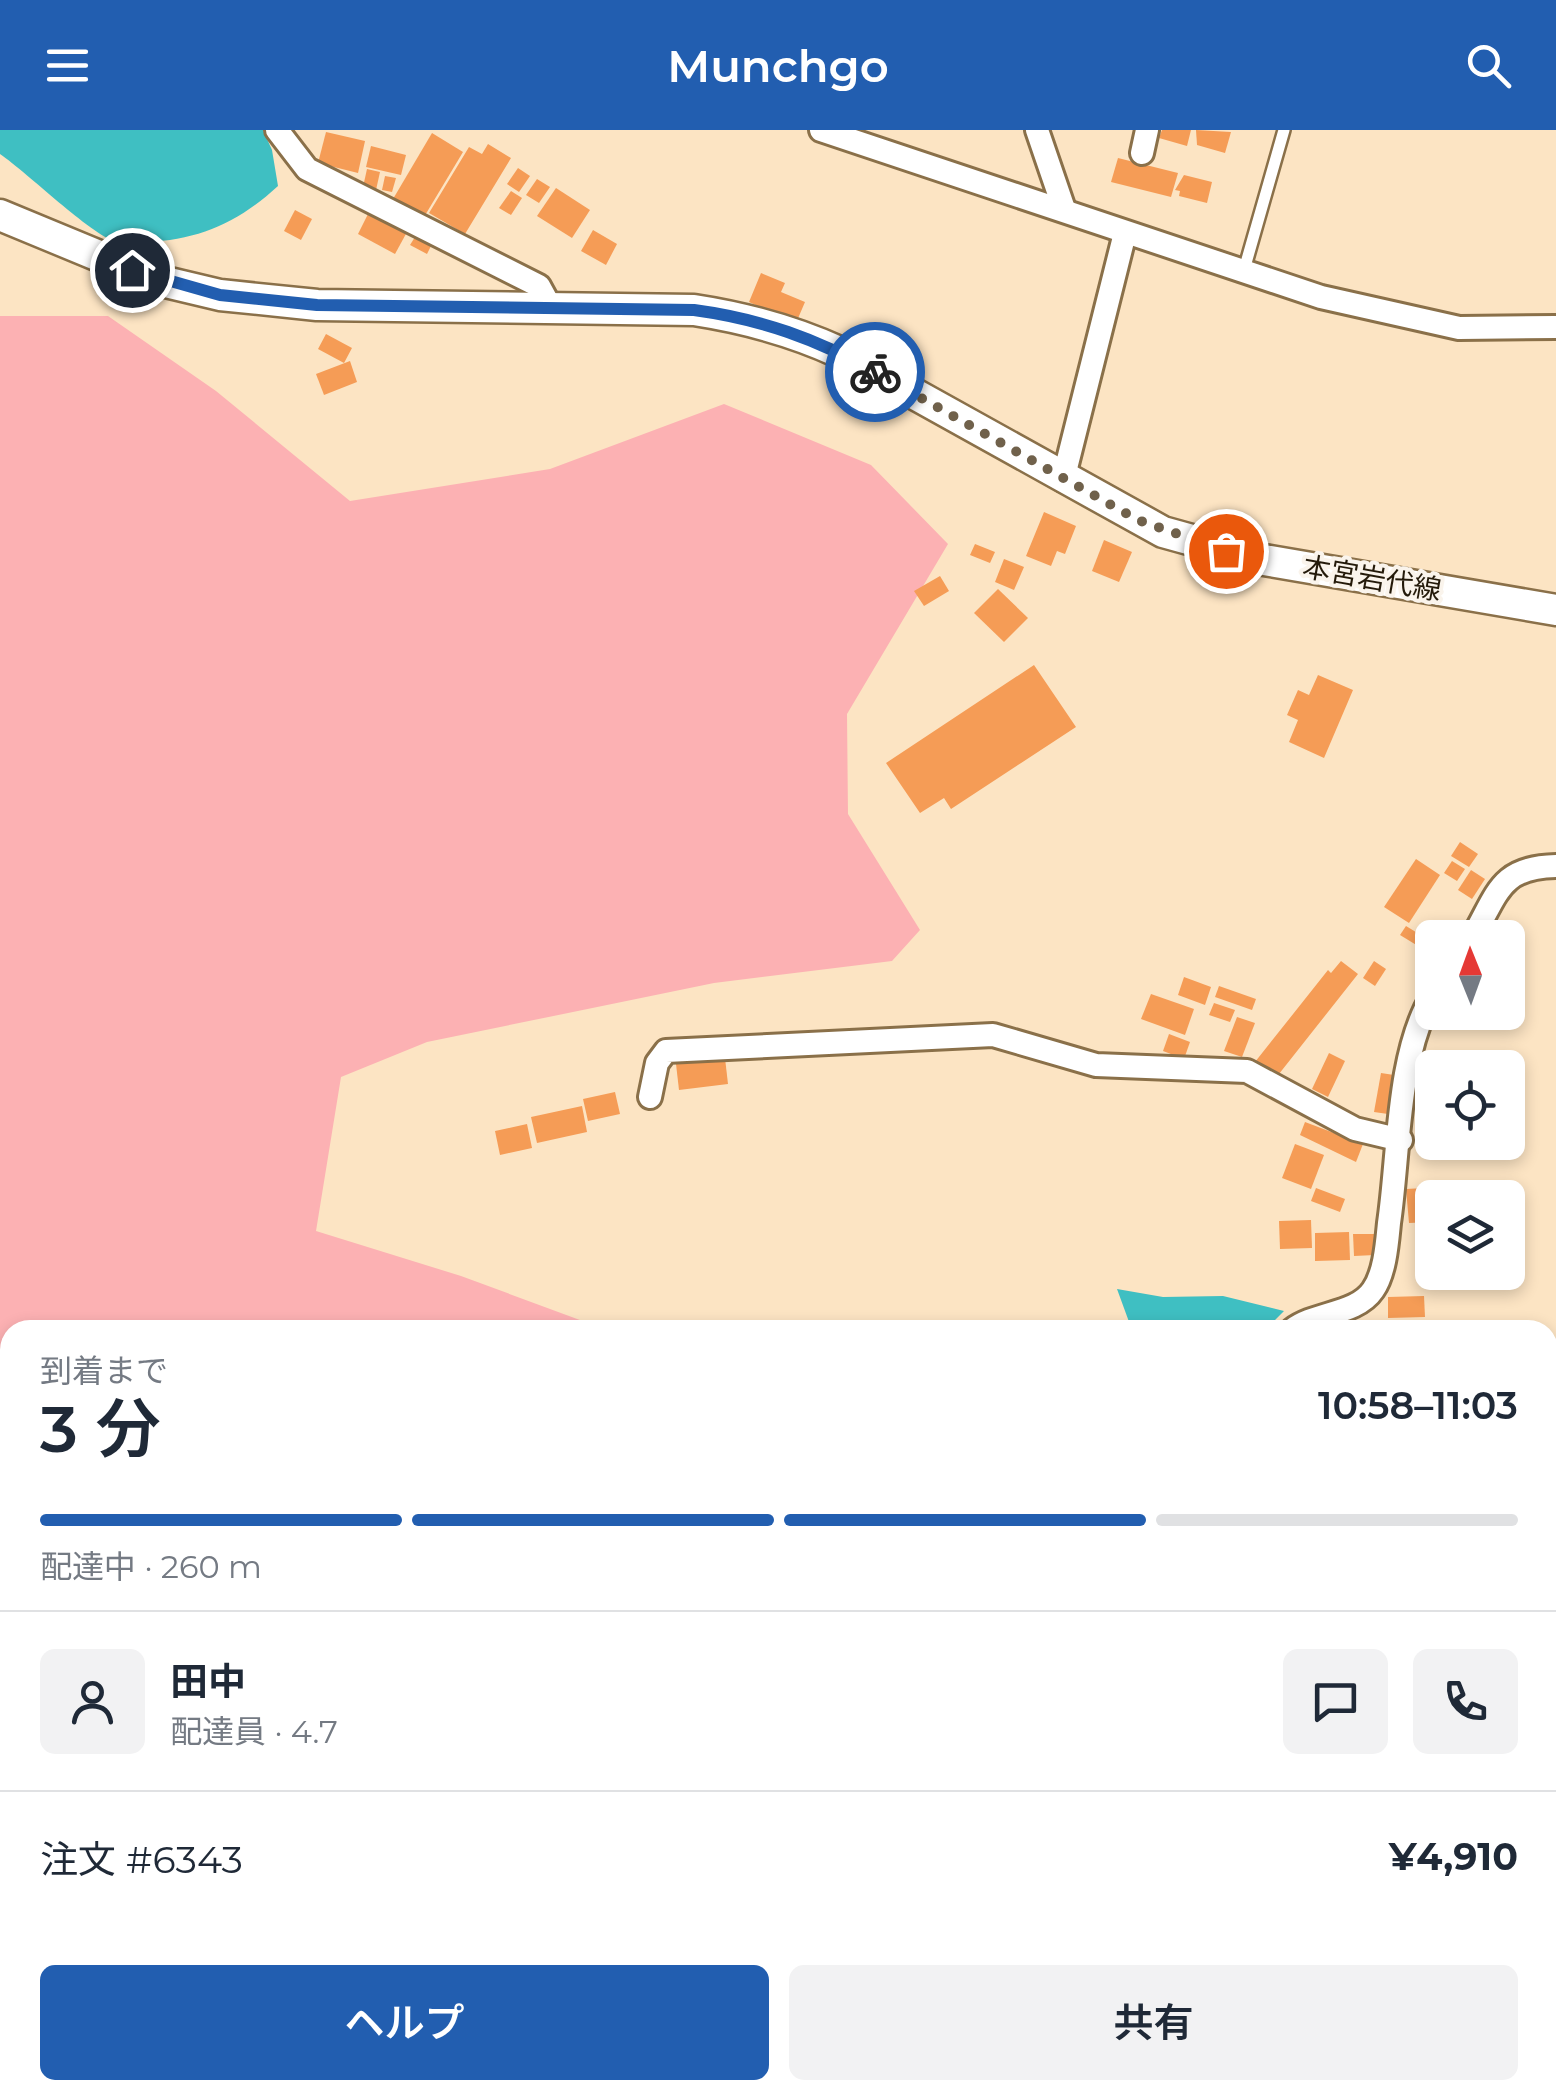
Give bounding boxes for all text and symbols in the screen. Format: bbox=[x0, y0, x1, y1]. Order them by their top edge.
icon: menu bbox=[40, 38, 95, 93]
text: Munchgo bbox=[667, 38, 889, 93]
icon: search bbox=[1461, 38, 1516, 93]
pin bbox=[90, 228, 175, 313]
icon: home bbox=[105, 243, 160, 298]
courier bbox=[825, 322, 925, 422]
icon: bike bbox=[848, 345, 903, 400]
pin bbox=[1184, 509, 1269, 594]
icon: bag bbox=[1199, 524, 1254, 579]
street label: 本宮岩代線 bbox=[1300, 549, 1444, 607]
north arrow bbox=[1415, 920, 1525, 1030]
map controls bbox=[1415, 920, 1525, 1290]
button: locate bbox=[1415, 1050, 1525, 1160]
button: layers bbox=[1415, 1180, 1525, 1290]
text: 到着まで bbox=[40, 1351, 168, 1390]
text: 10:58–11:03 bbox=[1318, 1382, 1518, 1429]
text: 3 分 bbox=[40, 1389, 161, 1468]
text: 配達中 · 260 m bbox=[40, 1547, 262, 1586]
button: person bbox=[40, 1649, 145, 1754]
button: chat bbox=[1283, 1649, 1388, 1754]
button: phone bbox=[1413, 1649, 1518, 1754]
text: 田中 bbox=[170, 1658, 246, 1705]
text: 配達員 · 4.7 bbox=[170, 1712, 338, 1751]
text: ¥4,910 bbox=[1389, 1833, 1518, 1880]
text: 注文 #6343 bbox=[40, 1836, 243, 1883]
button: ヘルプ bbox=[40, 1965, 769, 2080]
button: 共有 bbox=[789, 1965, 1518, 2080]

